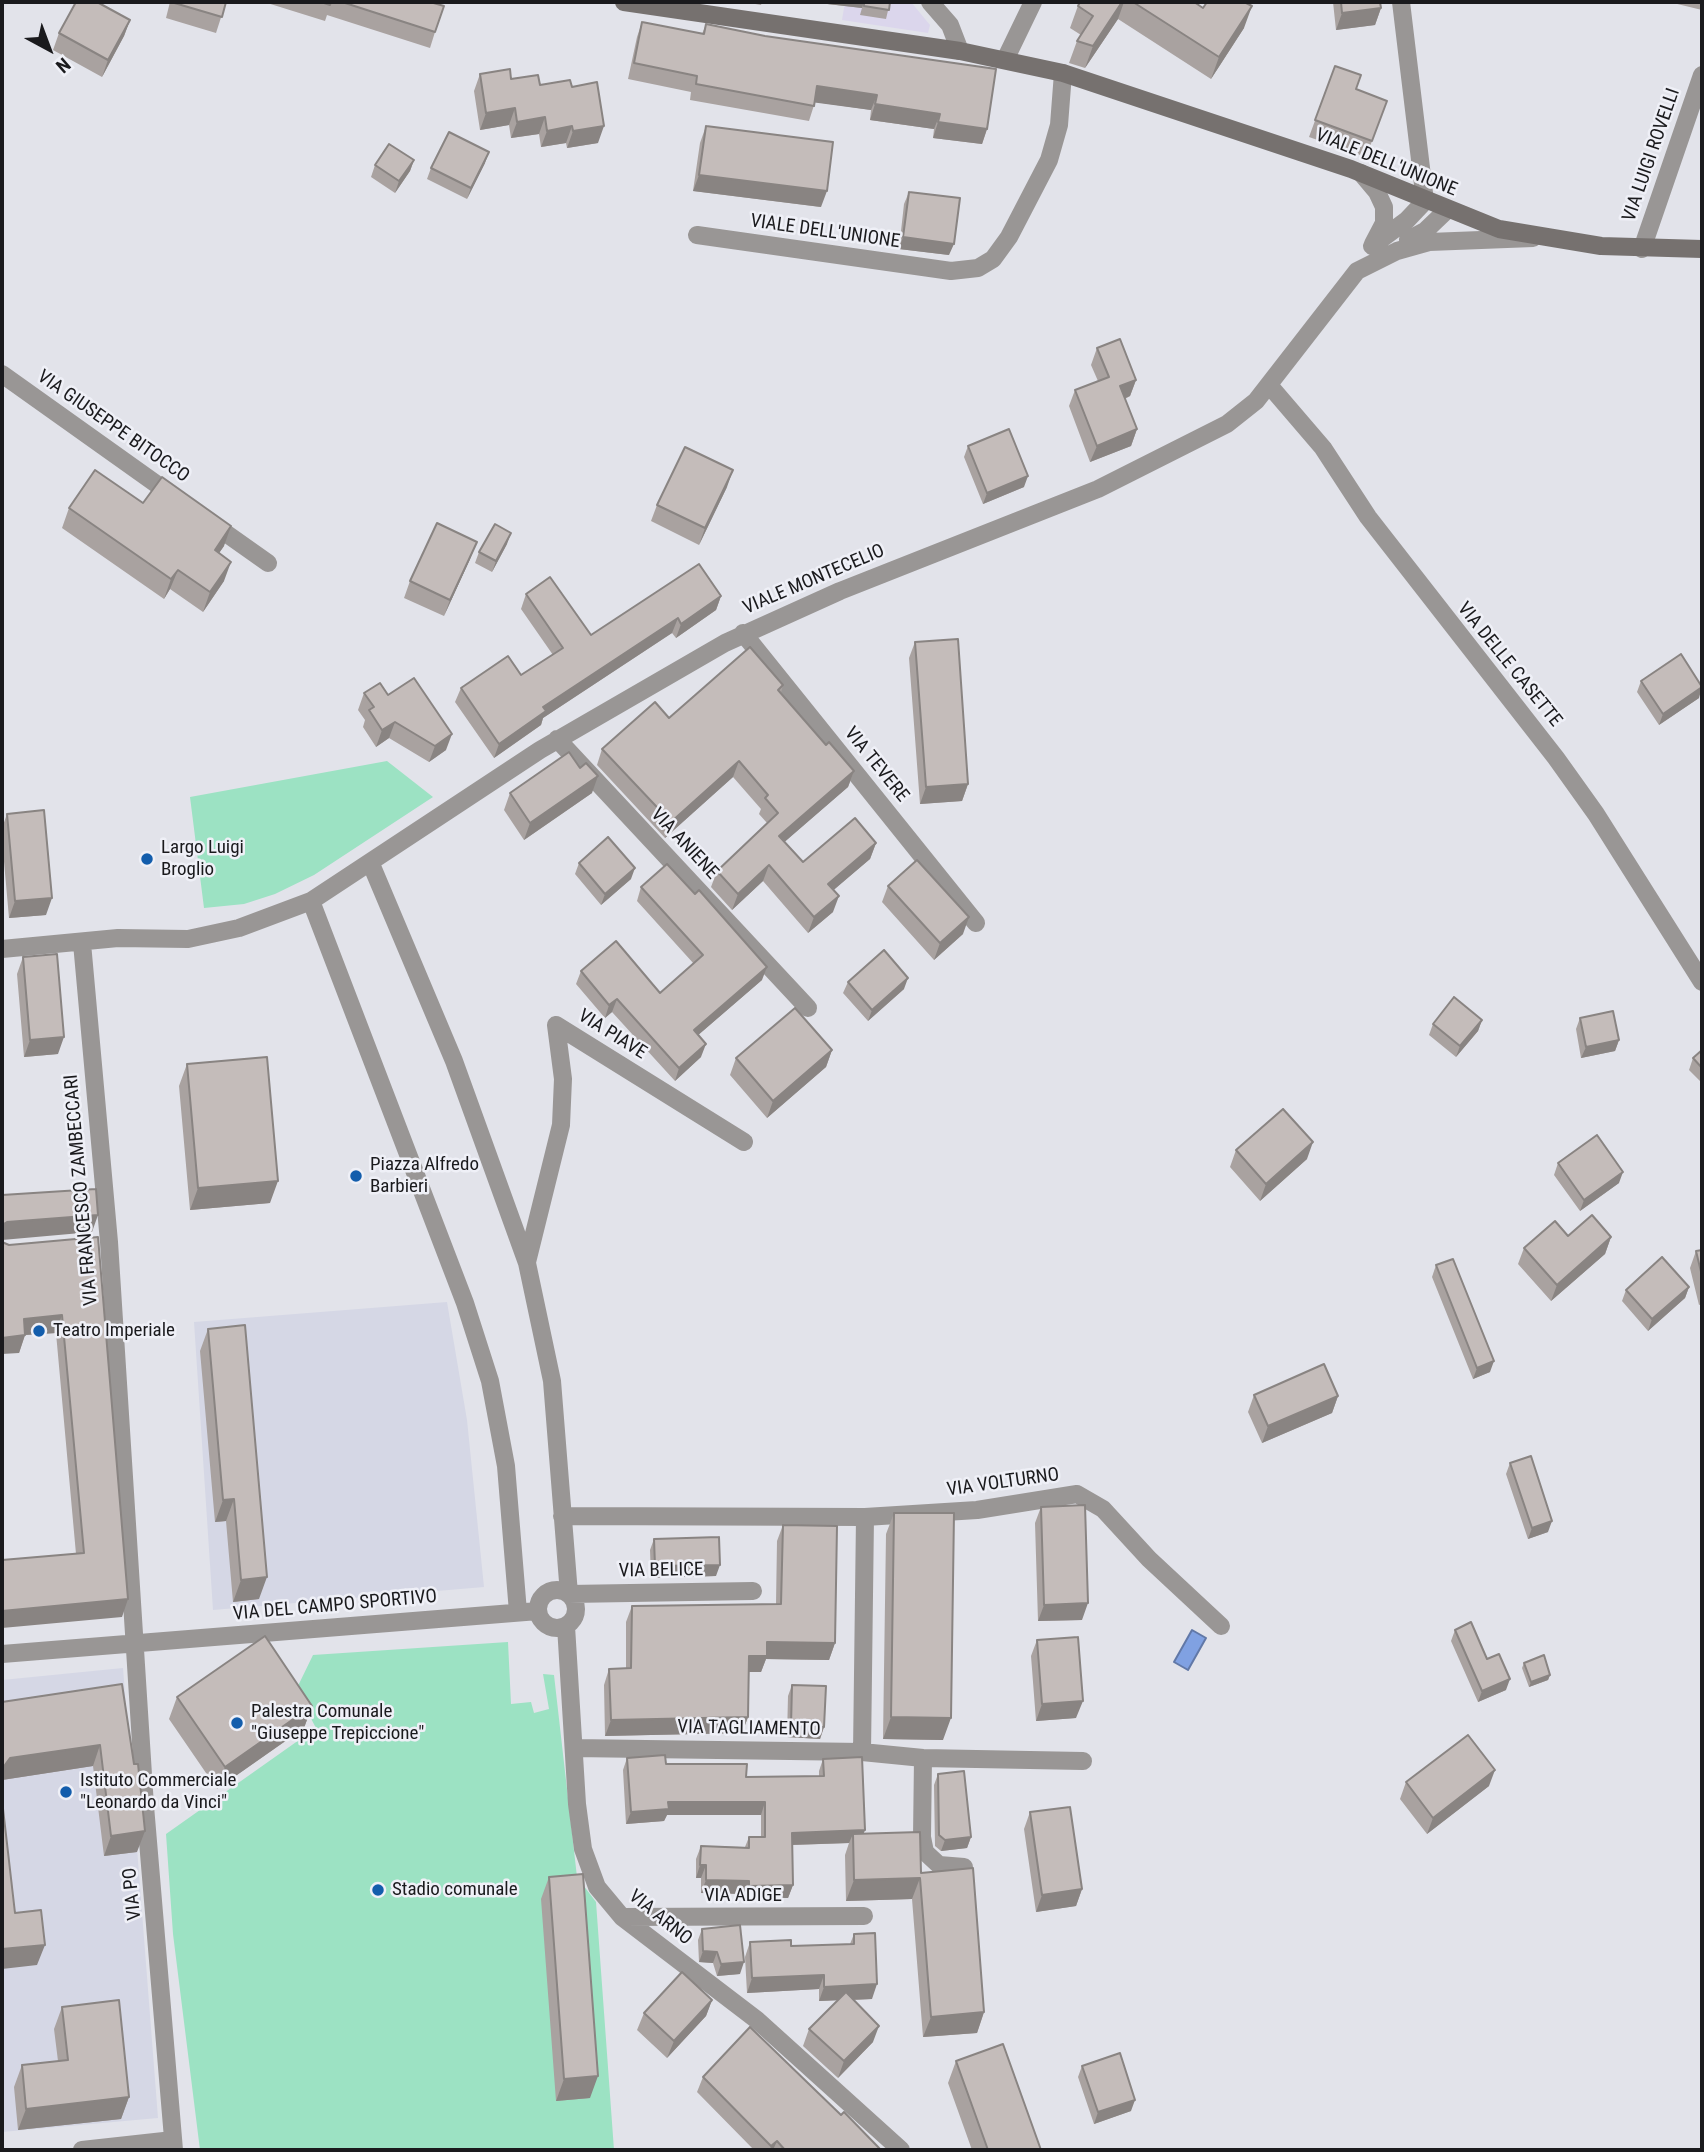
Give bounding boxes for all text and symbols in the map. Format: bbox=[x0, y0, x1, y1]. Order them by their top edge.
north arrow bbox=[14, 14, 84, 84]
text: N bbox=[51, 53, 75, 78]
street label: VIA LUIGI ROVELLI bbox=[1619, 85, 1685, 225]
street label: VIALE DELL'UNIONE bbox=[1312, 124, 1460, 202]
street label: VIALE DELL'UNIONE bbox=[749, 210, 901, 254]
street label: VIA GIUSEPPE BITOCCO bbox=[33, 366, 193, 488]
street label: VIALE MONTECELIO bbox=[740, 540, 888, 620]
street label: VIA DELLE CASETTE bbox=[1452, 598, 1566, 732]
street label: VIA TEVERE bbox=[839, 723, 913, 807]
street label: VIA ANIENE bbox=[645, 804, 723, 884]
place label: Largo Luigi Broglio bbox=[161, 837, 244, 881]
marker: Largo Luigi Broglio bbox=[139, 851, 155, 867]
street label: VIA PIAVE bbox=[573, 1005, 651, 1065]
street label: VIA FRANCESCO ZAMBECCARI bbox=[61, 1073, 103, 1307]
place label: Piazza Alfredo Barbieri bbox=[370, 1154, 479, 1198]
marker: Piazza Alfredo Barbieri bbox=[348, 1168, 364, 1184]
place label: Teatro Imperiale bbox=[53, 1320, 175, 1342]
marker: Teatro Imperiale bbox=[31, 1323, 47, 1339]
street label: VIA VOLTURNO bbox=[945, 1464, 1061, 1502]
street label: VIA BELICE bbox=[618, 1559, 704, 1583]
street label: VIA DEL CAMPO SPORTIVO bbox=[232, 1586, 438, 1626]
place label: Palestra Comunale "Giuseppe Trepiccione" bbox=[251, 1701, 424, 1745]
marker: Palestra Comunale "Giuseppe Trepiccione" bbox=[229, 1715, 245, 1731]
street label: VIA TAGLIAMENTO bbox=[677, 1716, 821, 1742]
place label: Istituto Commerciale "Leonardo da Vinci" bbox=[80, 1770, 236, 1814]
marker: Istituto Commerciale "Leonardo da Vinci" bbox=[58, 1784, 74, 1800]
street label: VIA PO bbox=[119, 1867, 147, 1921]
place label: Stadio comunale bbox=[392, 1879, 518, 1901]
marker: Stadio comunale bbox=[370, 1882, 386, 1898]
street label: VIA ADIGE bbox=[704, 1885, 782, 1907]
street label: VIA ARNO bbox=[624, 1886, 696, 1950]

